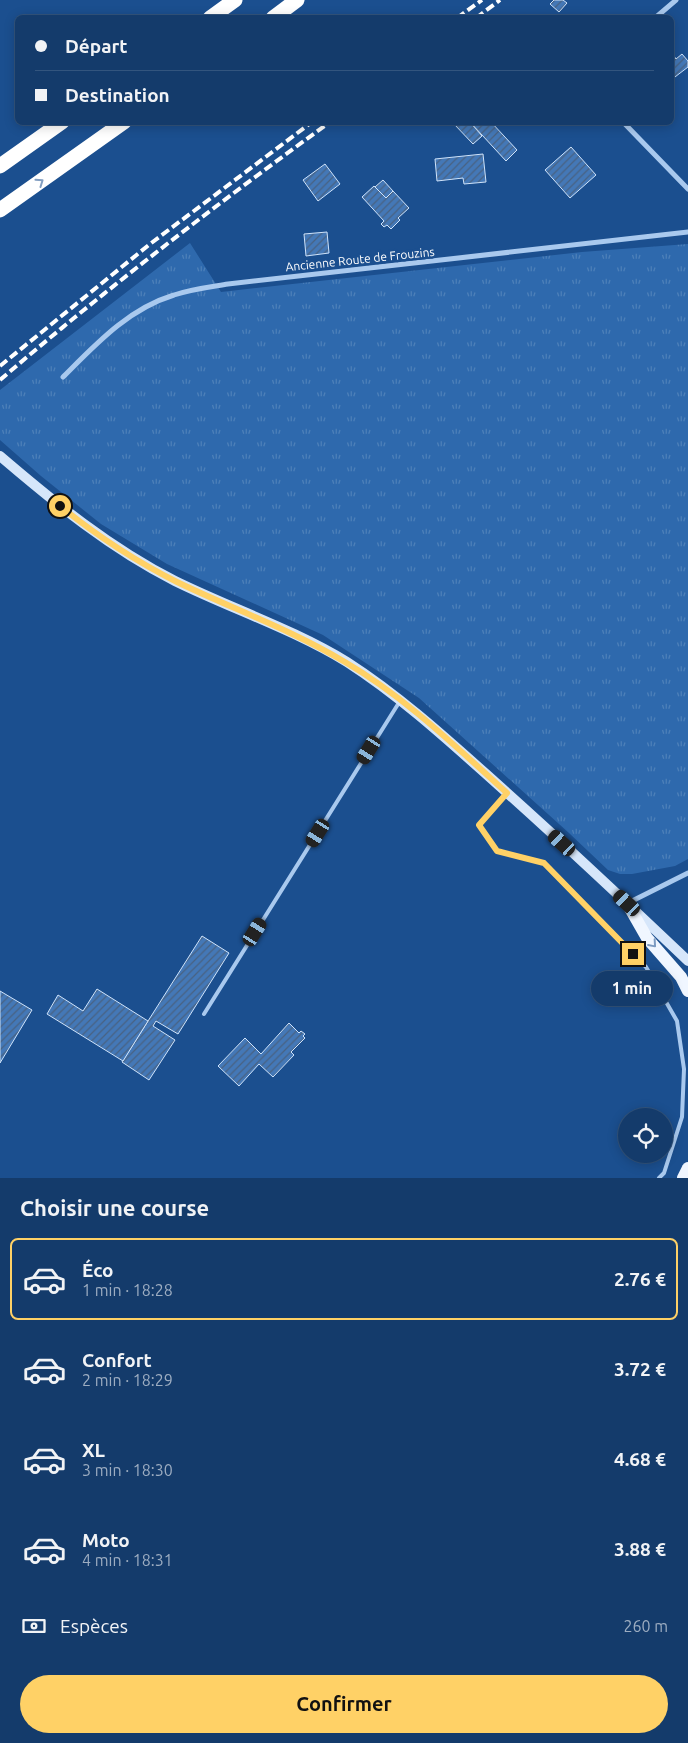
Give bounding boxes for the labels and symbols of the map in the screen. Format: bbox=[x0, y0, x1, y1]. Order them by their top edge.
one-way arrow bbox=[34, 179, 44, 188]
street label: Ancienne Route de Frouzins bbox=[285, 245, 435, 273]
route start bbox=[49, 495, 71, 517]
car bbox=[354, 733, 383, 767]
car bbox=[303, 816, 332, 850]
car bbox=[545, 827, 578, 859]
car bbox=[610, 887, 643, 919]
car bbox=[240, 915, 269, 949]
one-way arrow bbox=[647, 939, 656, 948]
route end bbox=[622, 943, 644, 965]
callout: 1 min bbox=[592, 972, 674, 1006]

